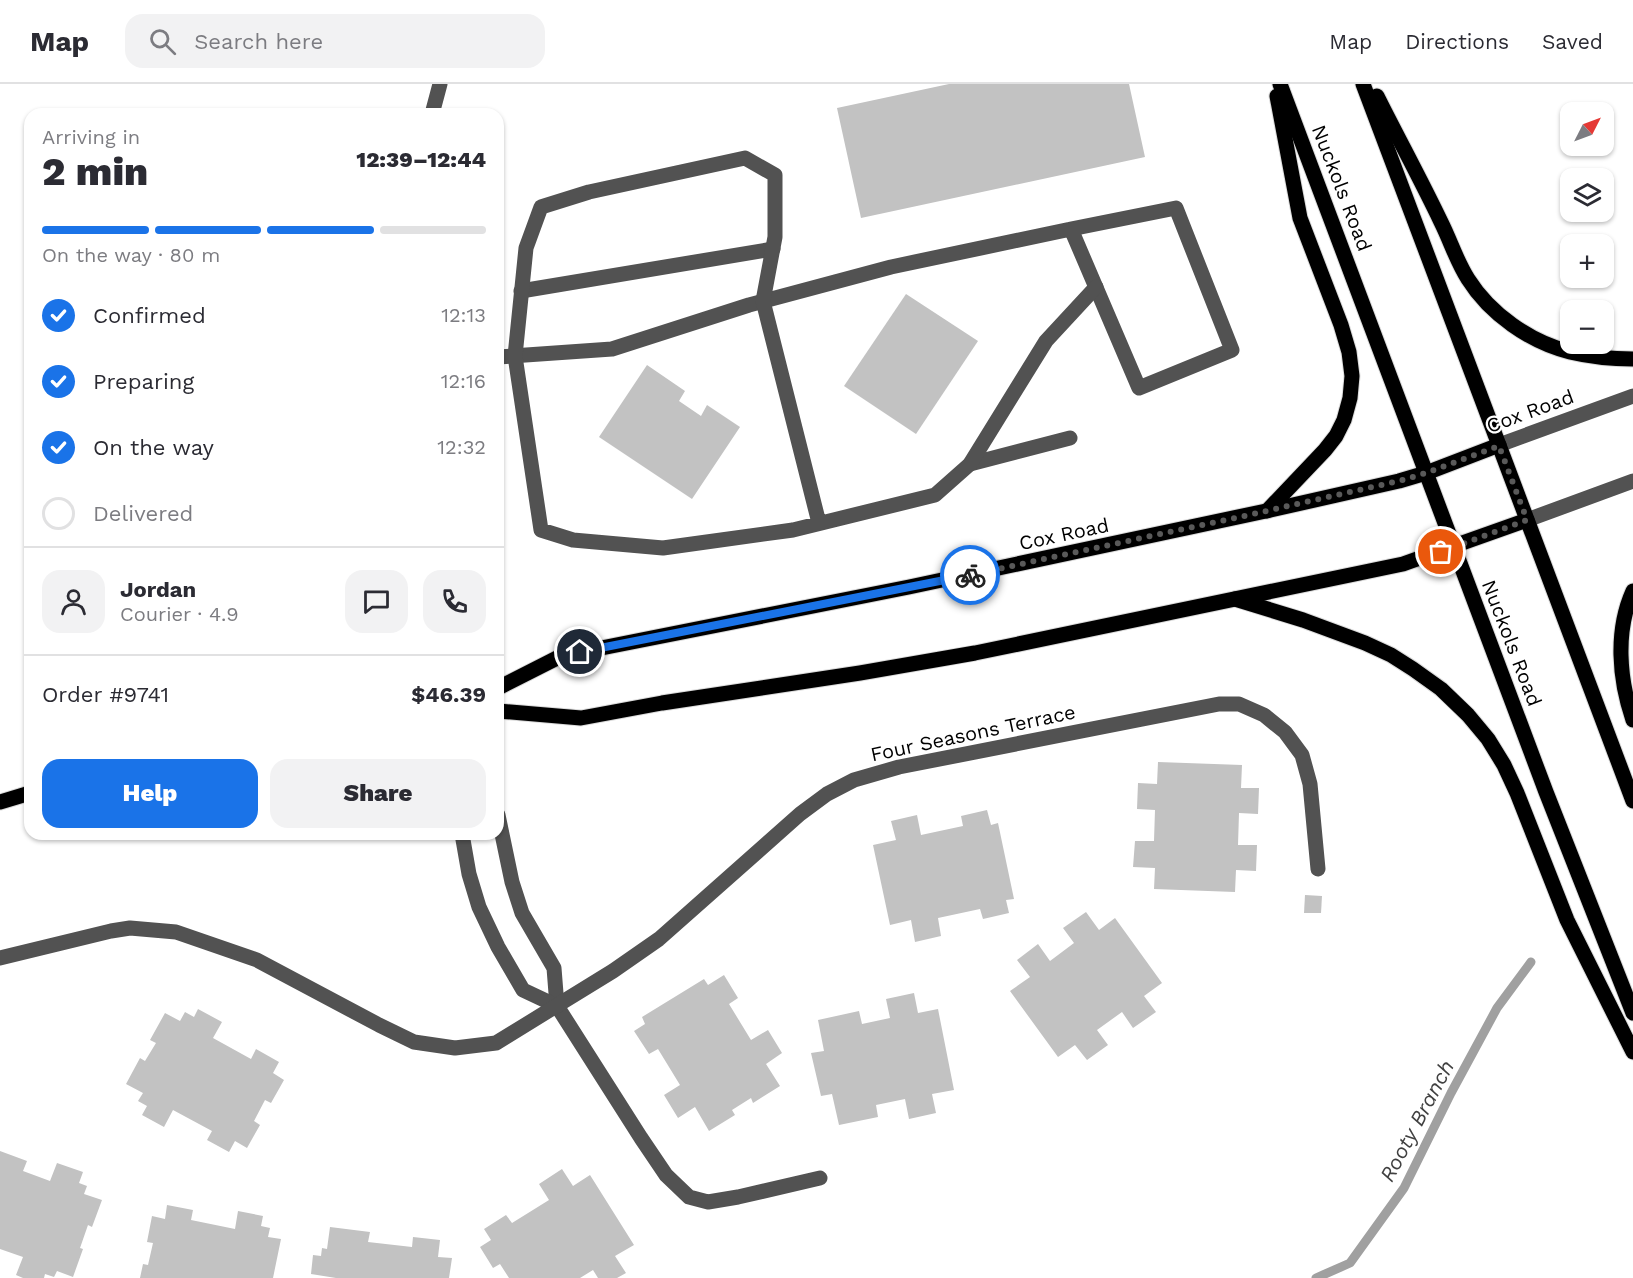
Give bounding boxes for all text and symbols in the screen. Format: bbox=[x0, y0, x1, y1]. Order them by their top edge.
search box bbox=[125, 14, 545, 68]
text: Map bbox=[30, 25, 89, 58]
icon: search bbox=[146, 25, 179, 58]
text: Search here bbox=[194, 29, 323, 54]
text: Map bbox=[1329, 29, 1372, 54]
text: Directions bbox=[1405, 29, 1509, 54]
text: Saved bbox=[1542, 29, 1603, 54]
north arrow bbox=[1560, 102, 1614, 156]
map controls bbox=[1560, 102, 1614, 354]
street label: Nuckols Road bbox=[1307, 121, 1377, 255]
text: Arriving in bbox=[42, 125, 140, 149]
text: 12:39–12:44 bbox=[356, 147, 486, 172]
text: 2 min bbox=[42, 149, 148, 194]
button: layers bbox=[1560, 168, 1614, 222]
button: + bbox=[1560, 234, 1614, 288]
text: On the way · 80 m bbox=[42, 243, 220, 267]
icon: check bbox=[42, 299, 75, 332]
button: − bbox=[1560, 300, 1614, 354]
text: Confirmed bbox=[93, 303, 206, 328]
text: 12:13 bbox=[441, 303, 486, 327]
icon: check bbox=[42, 365, 75, 398]
text: Preparing bbox=[93, 369, 194, 394]
text: 12:16 bbox=[441, 369, 486, 393]
street label: Cox Road bbox=[1483, 384, 1577, 438]
icon: check bbox=[42, 431, 75, 464]
text: On the way bbox=[93, 435, 214, 460]
text: 12:32 bbox=[437, 435, 486, 459]
text: Delivered bbox=[93, 501, 193, 526]
street label: Cox Road bbox=[1017, 513, 1111, 555]
pin bbox=[1415, 526, 1466, 577]
icon: bag bbox=[1424, 535, 1457, 568]
courier bbox=[940, 545, 1000, 605]
icon: bike bbox=[954, 559, 987, 592]
button: person bbox=[42, 570, 105, 633]
button: chat bbox=[345, 570, 408, 633]
button: phone bbox=[423, 570, 486, 633]
street label: Nuckols Road bbox=[1477, 576, 1547, 710]
text: Jordan bbox=[120, 577, 196, 602]
text: Courier · 4.9 bbox=[120, 602, 239, 626]
pin bbox=[554, 626, 605, 677]
icon: home bbox=[563, 635, 596, 668]
text: Order #9741 bbox=[42, 682, 169, 707]
text: $46.39 bbox=[411, 682, 486, 707]
street label: Four Seasons Terrace bbox=[868, 700, 1078, 766]
button: Help bbox=[42, 759, 258, 828]
button: Share bbox=[270, 759, 486, 828]
water label: Rooty Branch bbox=[1374, 1056, 1459, 1186]

